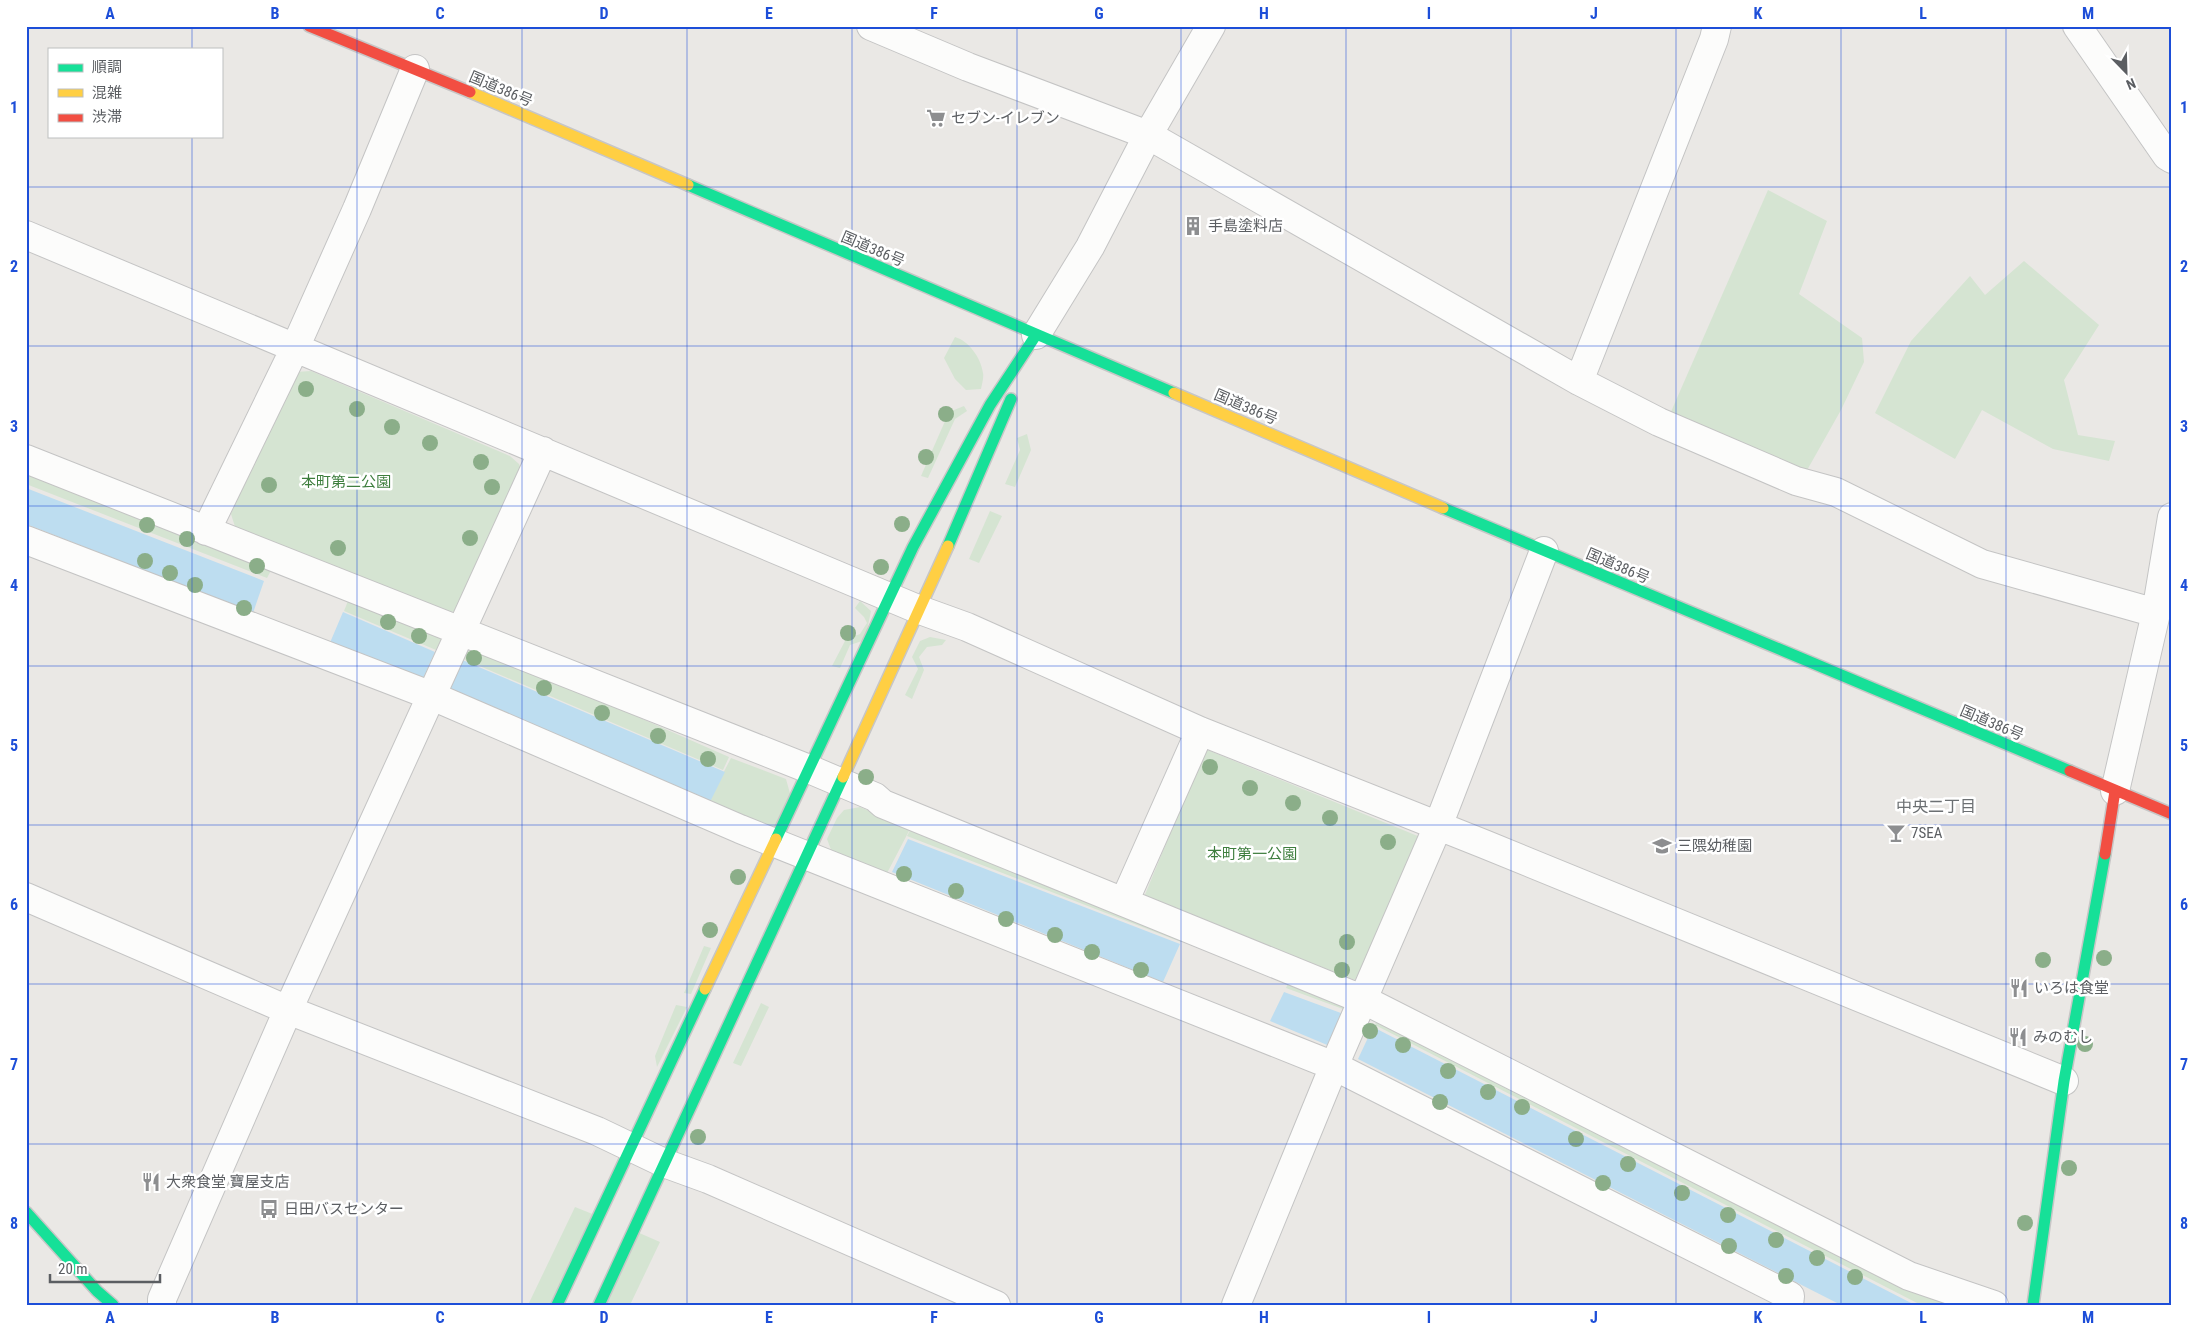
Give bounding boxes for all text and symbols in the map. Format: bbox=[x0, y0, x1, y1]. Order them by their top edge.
text: A bbox=[105, 4, 115, 23]
text: B bbox=[271, 4, 280, 23]
text: C bbox=[435, 4, 445, 23]
text: D bbox=[599, 4, 609, 23]
text: E bbox=[765, 4, 773, 23]
text: F bbox=[930, 4, 938, 23]
text: G bbox=[1094, 4, 1104, 23]
text: H bbox=[1259, 4, 1269, 23]
text: I bbox=[1427, 4, 1431, 23]
text: J bbox=[1590, 4, 1598, 23]
text: K bbox=[1754, 4, 1763, 23]
text: L bbox=[1919, 4, 1927, 23]
text: M bbox=[2082, 4, 2094, 23]
legend bbox=[48, 48, 222, 138]
north arrow bbox=[2100, 48, 2150, 98]
text: 順調 bbox=[92, 58, 122, 76]
street label: 国道386号 bbox=[467, 68, 535, 110]
text: N bbox=[2124, 75, 2138, 93]
text: 混雑 bbox=[92, 84, 122, 102]
text: 1 bbox=[10, 98, 18, 117]
text: 1 bbox=[2180, 98, 2188, 117]
supermarket icon: セブン-イレブン bbox=[925, 107, 947, 129]
text: 渋滞 bbox=[92, 108, 122, 126]
place label: セブン-イレブン bbox=[951, 109, 1060, 127]
building icon: 手島塗料店 bbox=[1182, 215, 1204, 237]
place label: 手島塗料店 bbox=[1208, 217, 1283, 235]
street label: 国道386号 bbox=[839, 228, 907, 270]
text: 2 bbox=[10, 257, 18, 276]
text: 2 bbox=[2180, 257, 2188, 276]
street label: 国道386号 bbox=[1212, 386, 1280, 428]
text: 3 bbox=[10, 417, 18, 436]
text: 3 bbox=[2180, 417, 2188, 436]
park label: 本町第二公園 bbox=[301, 473, 391, 491]
street label: 国道386号 bbox=[1584, 545, 1652, 587]
text: 4 bbox=[10, 576, 18, 595]
text: 4 bbox=[2180, 576, 2188, 595]
street label: 国道386号 bbox=[1958, 702, 2026, 744]
text: 5 bbox=[10, 736, 18, 755]
text: 5 bbox=[2180, 736, 2188, 755]
district label: 中央二丁目 bbox=[1896, 797, 1976, 816]
bar icon: 7SEA bbox=[1885, 822, 1907, 844]
place label: 7SEA bbox=[1911, 824, 1943, 842]
school or university icon: 三隈幼稚園 bbox=[1651, 835, 1673, 857]
place label: 三隈幼稚園 bbox=[1677, 837, 1752, 855]
park label: 本町第一公園 bbox=[1207, 845, 1297, 863]
text: 6 bbox=[10, 895, 18, 914]
text: 6 bbox=[2180, 895, 2188, 914]
restaurant icon: いろは食堂 bbox=[2008, 977, 2030, 999]
place label: いろは食堂 bbox=[2034, 979, 2109, 997]
restaurant icon: みのむし bbox=[2007, 1026, 2029, 1048]
place label: みのむし bbox=[2033, 1028, 2093, 1046]
text: 7 bbox=[10, 1055, 18, 1074]
text: 7 bbox=[2180, 1055, 2188, 1074]
restaurant icon: 大衆食堂 寶屋支店 bbox=[140, 1171, 162, 1193]
place label: 大衆食堂 寶屋支店 bbox=[166, 1173, 289, 1191]
bus stop icon: 日田バスセンター bbox=[258, 1198, 280, 1220]
place label: 日田バスセンター bbox=[284, 1200, 404, 1218]
text: 8 bbox=[10, 1214, 18, 1233]
text: 8 bbox=[2180, 1214, 2188, 1233]
scale bar bbox=[50, 1251, 160, 1283]
text: 20 m bbox=[58, 1260, 88, 1278]
text: A bbox=[105, 1308, 115, 1327]
text: B bbox=[271, 1308, 280, 1327]
text: C bbox=[435, 1308, 445, 1327]
text: D bbox=[599, 1308, 609, 1327]
text: E bbox=[765, 1308, 773, 1327]
text: F bbox=[930, 1308, 938, 1327]
text: G bbox=[1094, 1308, 1104, 1327]
text: H bbox=[1259, 1308, 1269, 1327]
text: I bbox=[1427, 1308, 1431, 1327]
text: J bbox=[1590, 1308, 1598, 1327]
text: K bbox=[1754, 1308, 1763, 1327]
text: L bbox=[1919, 1308, 1927, 1327]
text: M bbox=[2082, 1308, 2094, 1327]

